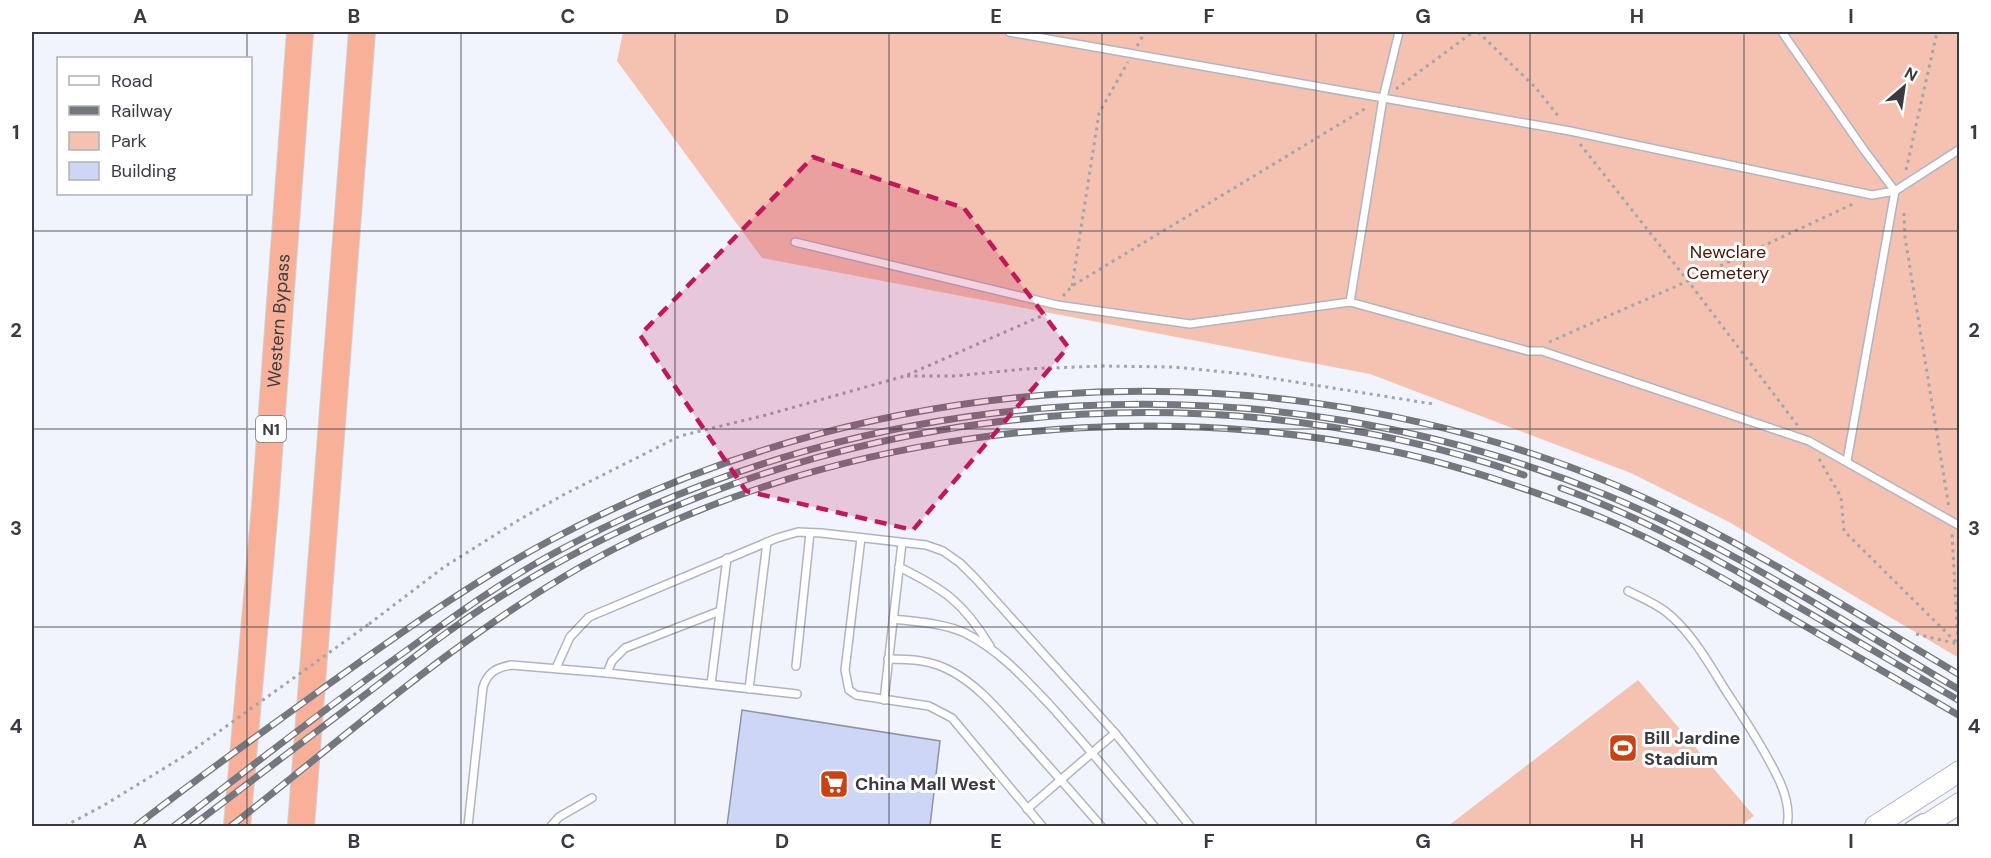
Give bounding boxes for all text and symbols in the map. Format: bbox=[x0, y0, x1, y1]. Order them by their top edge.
text: A bbox=[133, 3, 147, 29]
text: B bbox=[348, 3, 360, 29]
text: C bbox=[561, 3, 575, 29]
text: D bbox=[775, 3, 789, 29]
text: E bbox=[990, 3, 1002, 29]
text: F bbox=[1203, 3, 1215, 29]
text: G bbox=[1415, 3, 1431, 29]
text: H bbox=[1630, 3, 1644, 29]
text: I bbox=[1848, 3, 1854, 29]
legend bbox=[57, 57, 252, 195]
north arrow bbox=[1874, 57, 1934, 117]
text: N bbox=[1901, 62, 1921, 86]
text: Road bbox=[111, 69, 153, 93]
text: Railway bbox=[111, 99, 173, 123]
text: 1 bbox=[12, 119, 20, 145]
text: 1 bbox=[1970, 119, 1978, 145]
text: Park bbox=[111, 129, 147, 153]
text: Building bbox=[111, 159, 176, 183]
park label: Newclare Cemetery bbox=[1687, 240, 1769, 285]
street label: Western Bypass bbox=[262, 253, 296, 389]
text: 2 bbox=[10, 317, 22, 343]
text: 2 bbox=[1968, 317, 1980, 343]
road number: N1 bbox=[256, 416, 286, 442]
text: 3 bbox=[10, 515, 22, 541]
text: 3 bbox=[1968, 515, 1980, 541]
text: 4 bbox=[10, 713, 23, 739]
text: 4 bbox=[1968, 713, 1981, 739]
place label: Bill Jardine Stadium bbox=[1644, 726, 1741, 771]
sports icon: Bill Jardine Stadium bbox=[1607, 732, 1639, 764]
supermarket icon: China Mall West bbox=[818, 768, 850, 800]
place label: China Mall West bbox=[855, 772, 996, 796]
text: A bbox=[133, 828, 147, 854]
text: B bbox=[348, 828, 360, 854]
text: C bbox=[561, 828, 575, 854]
text: D bbox=[775, 828, 789, 854]
text: E bbox=[990, 828, 1002, 854]
text: F bbox=[1203, 828, 1215, 854]
text: G bbox=[1415, 828, 1431, 854]
text: H bbox=[1630, 828, 1644, 854]
text: I bbox=[1848, 828, 1854, 854]

